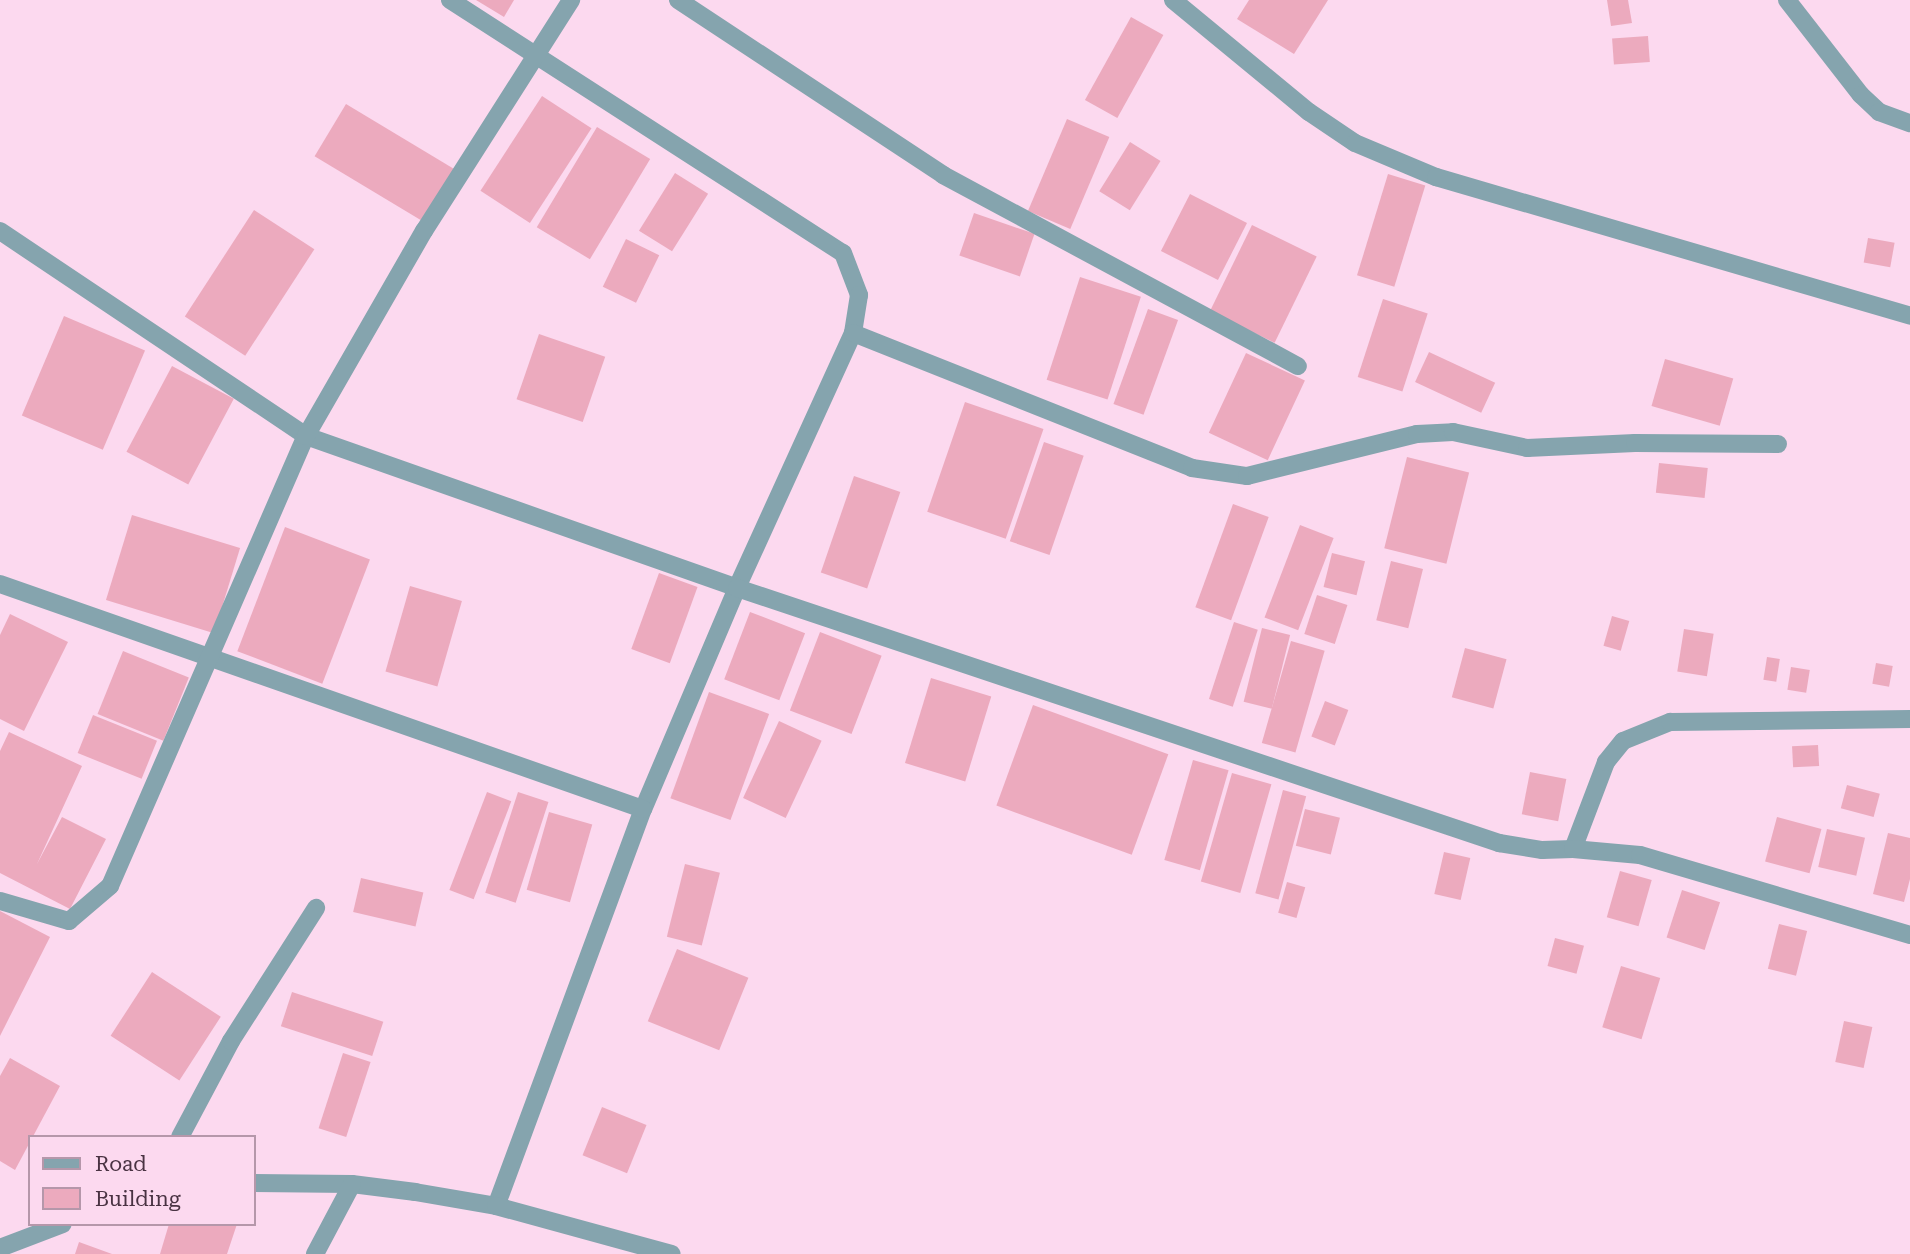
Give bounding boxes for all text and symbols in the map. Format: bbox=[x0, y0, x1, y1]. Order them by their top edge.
legend bbox=[28, 1135, 256, 1226]
text: Road bbox=[95, 1152, 147, 1176]
text: Building bbox=[95, 1187, 181, 1211]

